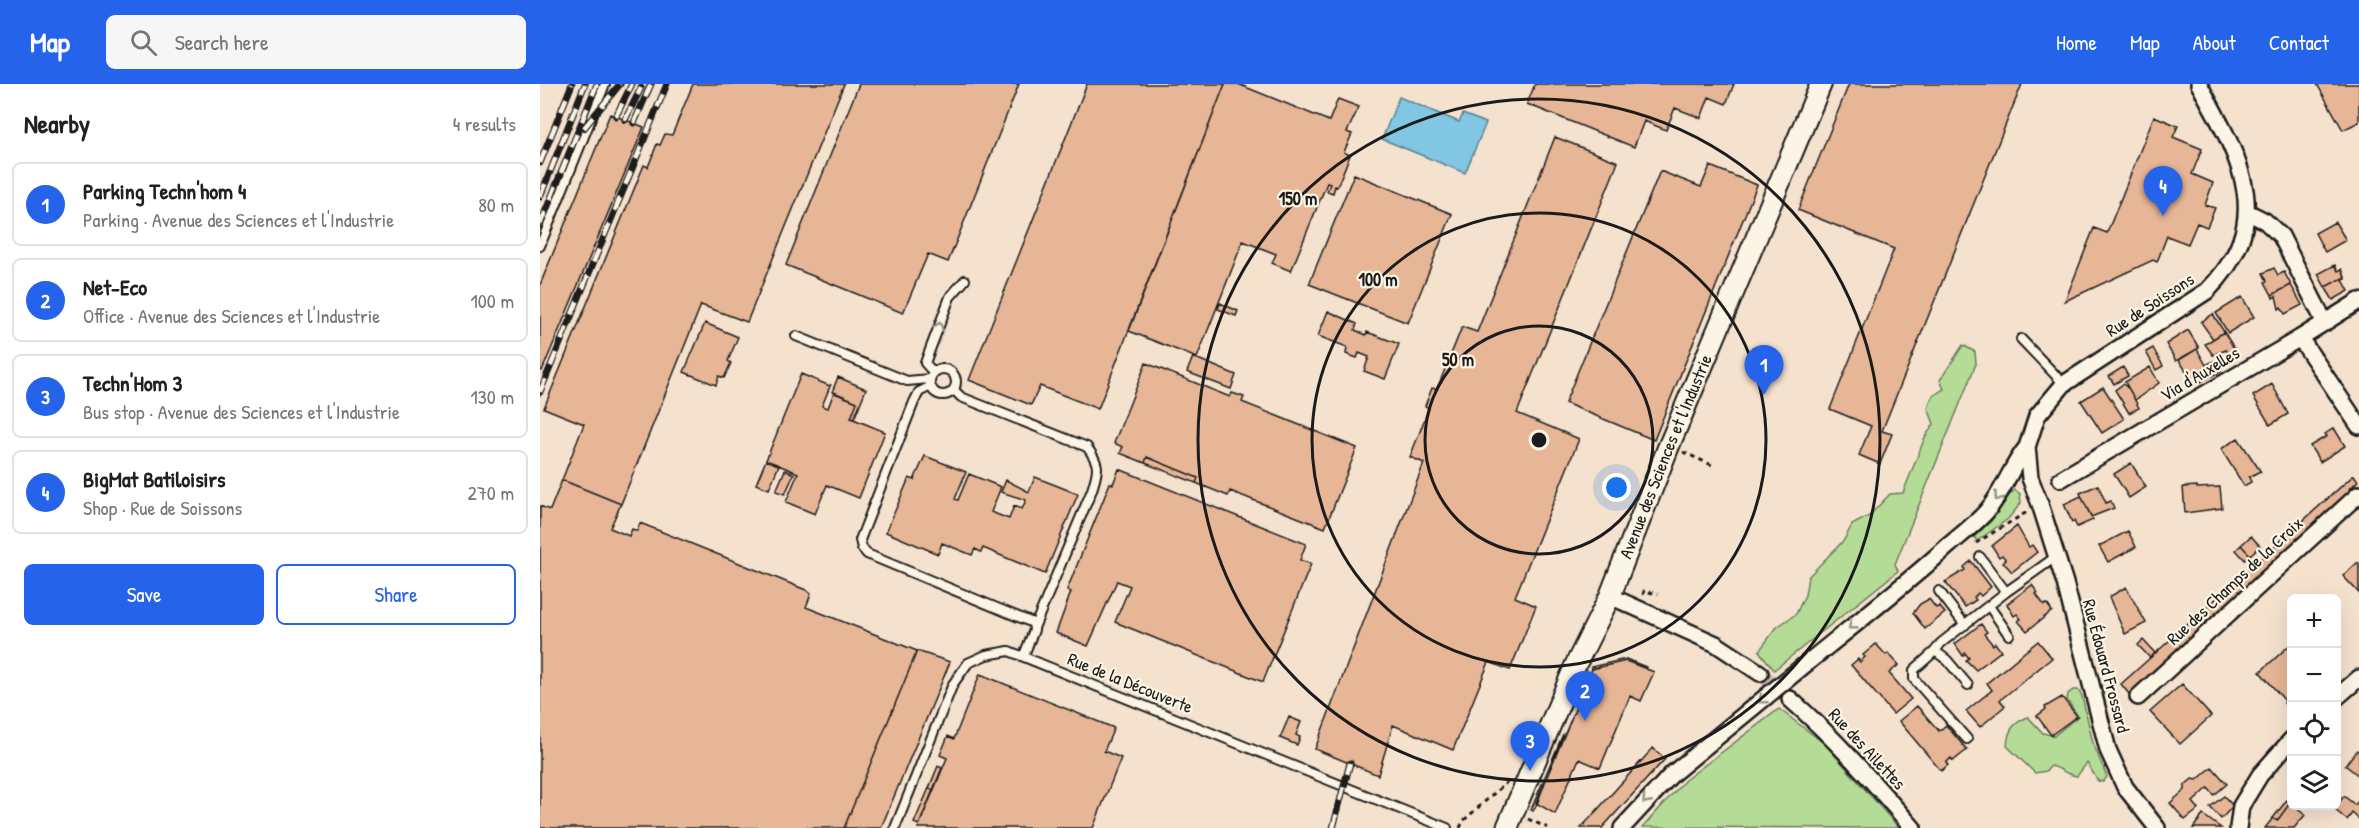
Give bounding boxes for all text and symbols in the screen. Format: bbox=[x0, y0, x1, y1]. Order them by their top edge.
search box bbox=[106, 15, 526, 69]
text: Map bbox=[30, 23, 70, 61]
icon: search bbox=[127, 26, 160, 59]
text: Search here bbox=[175, 27, 269, 57]
text: Home bbox=[2056, 28, 2097, 57]
text: Map bbox=[2130, 28, 2160, 57]
text: About bbox=[2193, 28, 2236, 57]
text: Contact bbox=[2269, 28, 2329, 57]
text: Nearby bbox=[24, 106, 90, 141]
text: 4 results bbox=[453, 110, 516, 137]
pin: 4 bbox=[2144, 166, 2182, 216]
text: Parking Techn'hom 4 bbox=[83, 176, 246, 206]
text: 150 m bbox=[1279, 186, 1317, 211]
text: 1 bbox=[42, 191, 49, 218]
text: 80 m bbox=[478, 191, 514, 218]
text: Parking · Avenue des Sciences et l'Industrie bbox=[83, 206, 394, 233]
text: 100 m bbox=[1358, 267, 1398, 292]
street label: Rue de Soissons bbox=[2101, 267, 2199, 342]
text: Net-Eco bbox=[83, 272, 147, 302]
text: 2 bbox=[41, 287, 50, 314]
text: 100 m bbox=[471, 287, 514, 314]
text: Office · Avenue des Sciences et l'Industrie bbox=[83, 302, 380, 329]
one-way arrow bbox=[932, 321, 944, 332]
street label: Via d'Auxelles bbox=[2155, 340, 2244, 407]
pin: 1 bbox=[1744, 346, 1784, 395]
text: 50 m bbox=[1442, 347, 1474, 372]
street label: Avenue des Sciences et l'Industrie bbox=[1613, 351, 1718, 562]
text: Techn'Hom 3 bbox=[83, 368, 182, 398]
text: 3 bbox=[41, 383, 50, 410]
text: 130 m bbox=[471, 383, 514, 410]
text: Bus stop · Avenue des Sciences et l'Industrie bbox=[83, 398, 400, 425]
centre of rings bbox=[1529, 430, 1549, 450]
text: BigMat Batiloisirs bbox=[83, 464, 225, 494]
your location bbox=[1602, 473, 1631, 502]
text: 4 bbox=[42, 479, 49, 506]
text: 270 m bbox=[468, 479, 514, 506]
one-way arrow bbox=[1994, 490, 2005, 501]
text: Shop · Rue de Soissons bbox=[83, 494, 242, 521]
street label: Rue des Champs de la Croix bbox=[2161, 511, 2308, 650]
button: Save bbox=[24, 564, 264, 625]
button: Share bbox=[276, 564, 516, 625]
map controls bbox=[2287, 594, 2341, 810]
button: + bbox=[2287, 594, 2341, 648]
street label: Rue Édouard Frossard bbox=[2077, 596, 2136, 735]
one-way arrow bbox=[1848, 619, 1859, 630]
street label: Rue de la Découverte bbox=[1064, 646, 1196, 719]
button: − bbox=[2287, 648, 2341, 702]
pin: 2 bbox=[1566, 672, 1604, 721]
one-way arrow bbox=[1757, 692, 1768, 703]
street label: Rue des Ailettes bbox=[1823, 702, 1912, 795]
button: locate bbox=[2287, 702, 2341, 756]
pin: 3 bbox=[1510, 722, 1550, 771]
button: layers bbox=[2287, 756, 2341, 810]
one-way arrow bbox=[1642, 794, 1653, 804]

